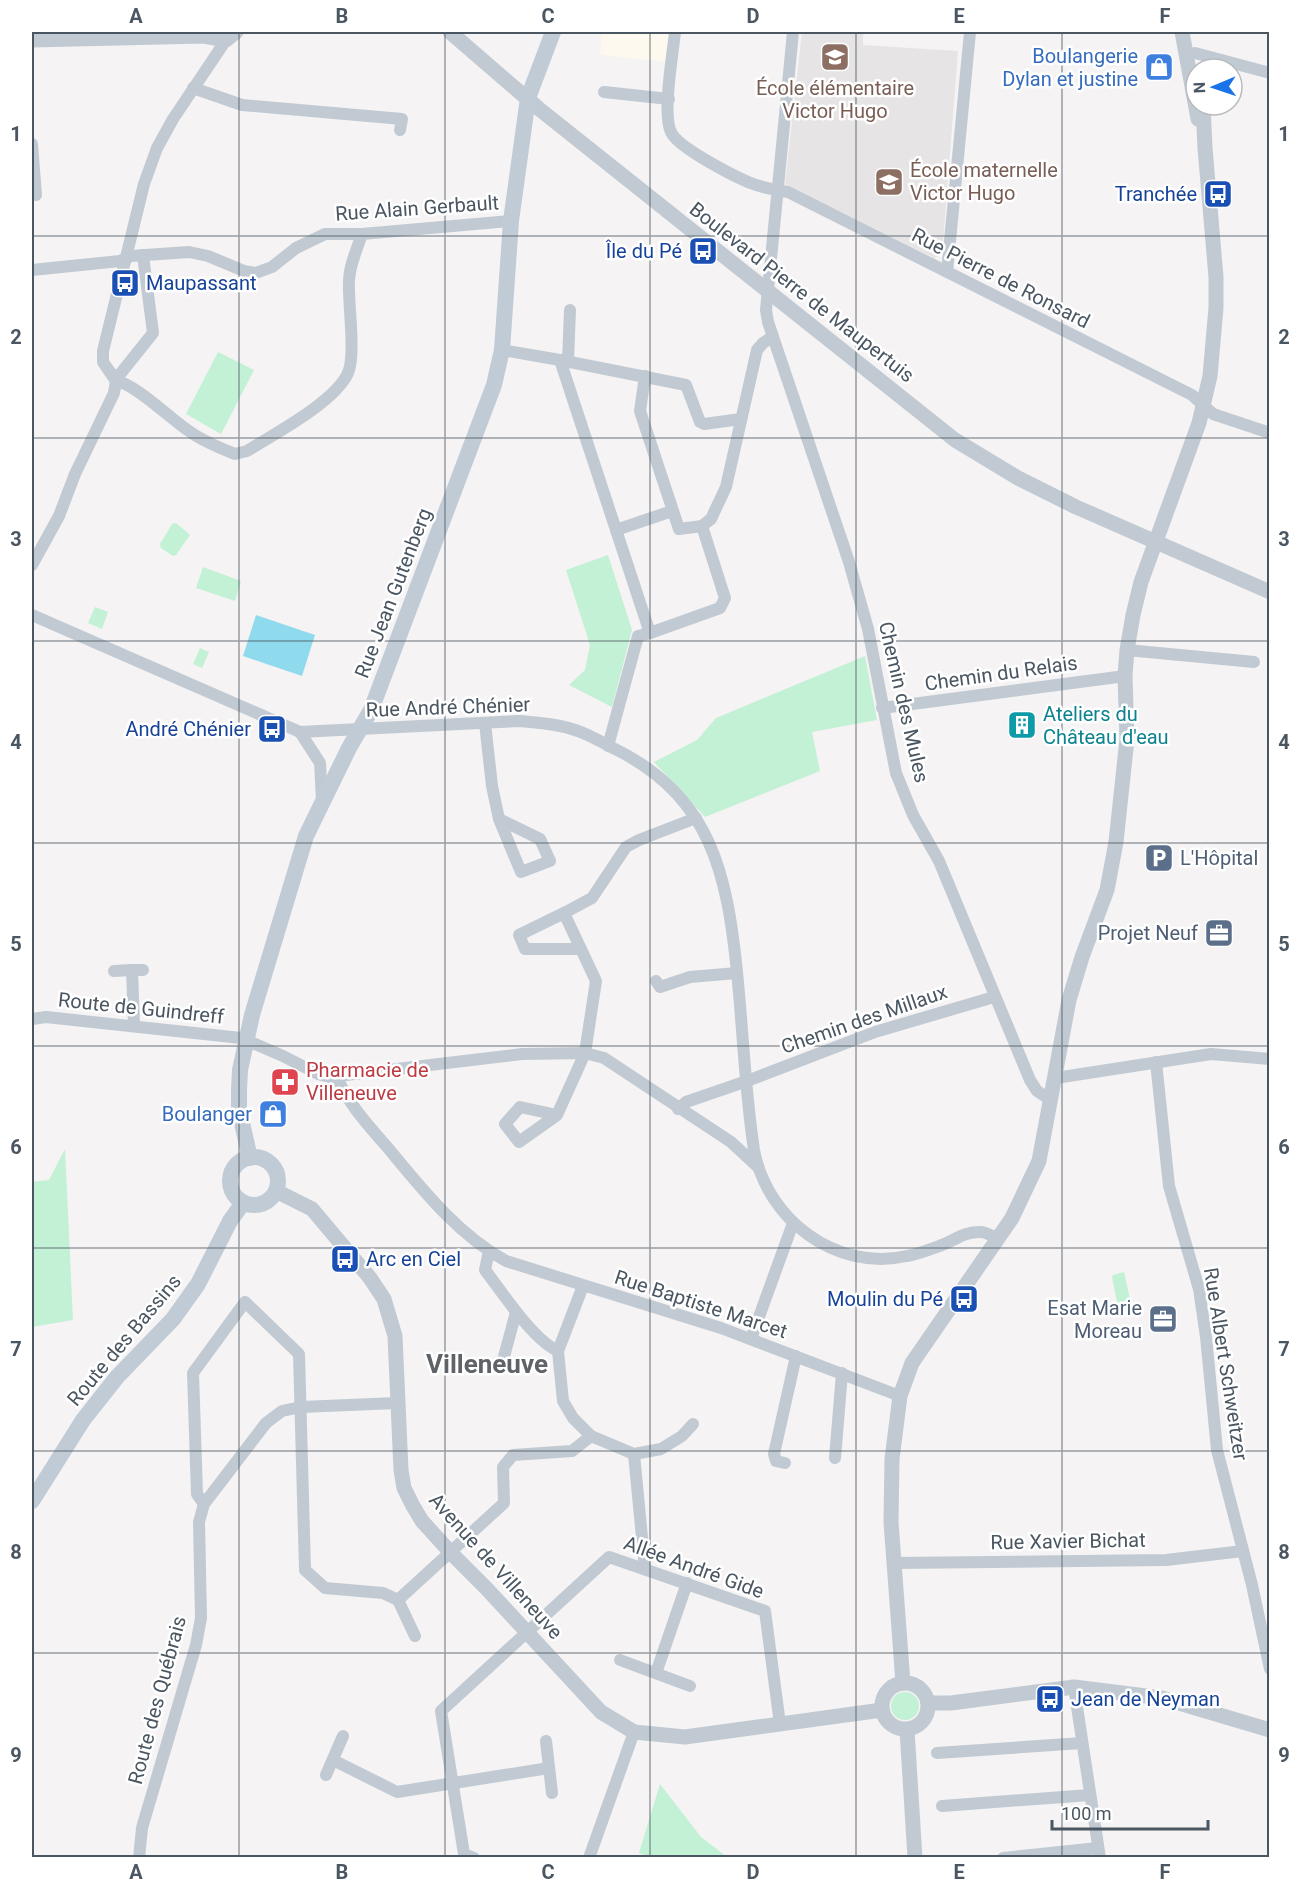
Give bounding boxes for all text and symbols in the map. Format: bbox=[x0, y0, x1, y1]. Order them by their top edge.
text: A bbox=[129, 4, 143, 28]
text: B bbox=[336, 4, 348, 28]
text: C bbox=[541, 4, 555, 28]
text: D bbox=[747, 4, 760, 28]
text: E bbox=[953, 4, 965, 28]
text: F bbox=[1160, 4, 1171, 28]
school or university icon: École élémentaire Victor Hugo bbox=[819, 41, 851, 73]
place label: Boulangerie Dylan et justine bbox=[1002, 44, 1138, 91]
shop icon: Boulangerie Dylan et justine bbox=[1143, 51, 1175, 83]
north arrow bbox=[1184, 57, 1244, 117]
place label: École élémentaire Victor Hugo bbox=[756, 76, 914, 123]
text: N bbox=[1190, 82, 1209, 93]
text: 1 bbox=[10, 122, 22, 146]
text: 1 bbox=[1278, 122, 1290, 146]
place label: École maternelle Victor Hugo bbox=[910, 158, 1058, 205]
school or university icon: École maternelle Victor Hugo bbox=[873, 166, 905, 198]
bus stop icon: Tranchée bbox=[1202, 178, 1234, 210]
place label: Tranchée bbox=[1115, 182, 1197, 206]
street label: Rue Alain Gerbault bbox=[334, 190, 500, 226]
street label: Boulevard Pierre de Maupertuis bbox=[685, 197, 919, 387]
street label: Rue Pierre de Ronsard bbox=[908, 223, 1094, 333]
bus stop icon: Île du Pé bbox=[687, 235, 719, 267]
place label: Île du Pé bbox=[605, 239, 682, 263]
bus stop icon: Maupassant bbox=[109, 267, 141, 299]
place label: Maupassant bbox=[146, 271, 257, 295]
text: 2 bbox=[10, 325, 22, 349]
text: 2 bbox=[1278, 325, 1290, 349]
street label: Rue Jean Gutenberg bbox=[350, 505, 436, 681]
text: 3 bbox=[10, 527, 22, 551]
text: 3 bbox=[1278, 527, 1290, 551]
street label: Chemin des Mules bbox=[874, 619, 934, 785]
street label: Chemin du Relais bbox=[923, 650, 1079, 696]
street label: Rue André Chénier bbox=[365, 692, 531, 722]
place label: Ateliers du Château d'eau bbox=[1043, 702, 1169, 749]
building icon: Ateliers du Château d'eau bbox=[1006, 709, 1038, 741]
bus stop icon: André Chénier bbox=[256, 713, 288, 745]
place label: André Chénier bbox=[126, 717, 251, 741]
text: 4 bbox=[10, 730, 22, 754]
text: 4 bbox=[1278, 730, 1290, 754]
parking icon: L'Hôpital bbox=[1143, 842, 1175, 874]
place label: L'Hôpital bbox=[1180, 846, 1258, 870]
office icon: Projet Neuf bbox=[1203, 917, 1235, 949]
place label: Projet Neuf bbox=[1098, 921, 1198, 945]
text: 5 bbox=[10, 932, 22, 956]
text: 5 bbox=[1278, 932, 1290, 956]
street label: Chemin des Millaux bbox=[778, 979, 950, 1059]
street label: Route de Guindreff bbox=[57, 987, 225, 1029]
place label: Pharmacie de Villeneuve bbox=[306, 1058, 429, 1105]
pharmacy icon: Pharmacie de Villeneuve bbox=[269, 1066, 301, 1098]
shop icon: Boulanger bbox=[257, 1098, 289, 1130]
place label: Boulanger bbox=[162, 1102, 252, 1126]
text: 6 bbox=[10, 1135, 22, 1159]
text: 6 bbox=[1278, 1135, 1290, 1159]
bus stop icon: Arc en Ciel bbox=[329, 1243, 361, 1275]
place label: Arc en Ciel bbox=[366, 1247, 461, 1271]
street label: Rue Baptiste Marcet bbox=[612, 1265, 790, 1343]
street label: Rue Albert Schweitzer bbox=[1199, 1266, 1253, 1462]
street label: Route des Bassins bbox=[62, 1269, 186, 1411]
bus stop icon: Moulin du Pé bbox=[948, 1283, 980, 1315]
place label: Moulin du Pé bbox=[827, 1287, 943, 1311]
place label: Esat Marie Moreau bbox=[1047, 1296, 1142, 1343]
office icon: Esat Marie Moreau bbox=[1147, 1303, 1179, 1335]
text: 7 bbox=[10, 1337, 22, 1361]
text: 7 bbox=[1278, 1337, 1290, 1361]
district label: Villeneuve bbox=[426, 1349, 548, 1379]
street label: Avenue de Villeneuve bbox=[424, 1488, 568, 1644]
street label: Rue Xavier Bichat bbox=[990, 1528, 1146, 1554]
street label: Allée André Gide bbox=[621, 1531, 767, 1603]
text: 8 bbox=[10, 1540, 22, 1564]
text: 8 bbox=[1278, 1540, 1290, 1564]
street label: Route des Québrais bbox=[123, 1613, 191, 1787]
bus stop icon: Jean de Neyman bbox=[1034, 1683, 1066, 1715]
place label: Jean de Neyman bbox=[1071, 1687, 1220, 1711]
text: 9 bbox=[10, 1743, 22, 1767]
text: 9 bbox=[1278, 1743, 1290, 1767]
scale bar bbox=[1052, 1793, 1208, 1831]
text: 100 m bbox=[1061, 1803, 1112, 1824]
text: A bbox=[129, 1860, 143, 1884]
text: B bbox=[336, 1860, 348, 1884]
text: C bbox=[541, 1860, 555, 1884]
text: D bbox=[747, 1860, 760, 1884]
text: E bbox=[953, 1860, 965, 1884]
text: F bbox=[1160, 1860, 1171, 1884]

